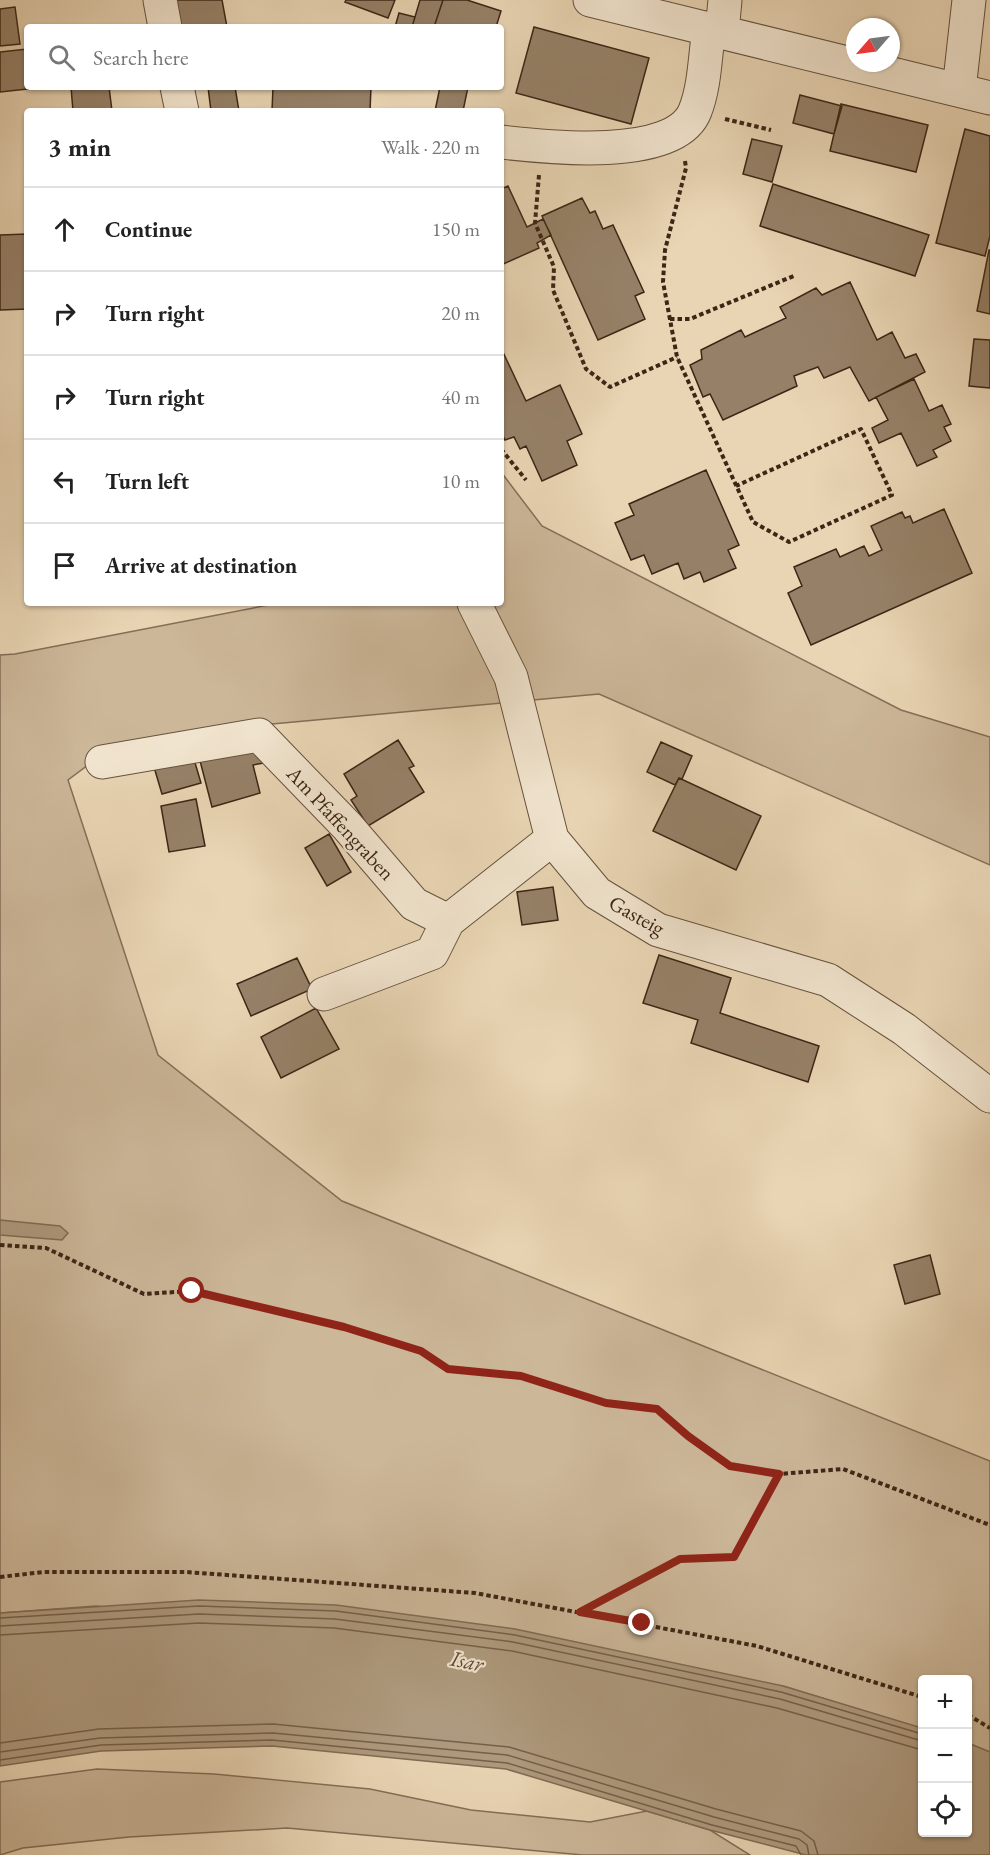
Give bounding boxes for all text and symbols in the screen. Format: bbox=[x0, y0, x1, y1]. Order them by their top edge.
north arrow bbox=[846, 18, 900, 72]
search box bbox=[24, 24, 504, 90]
icon: search bbox=[45, 41, 78, 74]
text: Search here bbox=[93, 43, 188, 72]
text: 3 min bbox=[48, 130, 111, 164]
text: Walk · 220 m bbox=[381, 134, 480, 160]
icon: ahead bbox=[48, 213, 81, 246]
text: Continue bbox=[105, 215, 192, 244]
text: 150 m bbox=[432, 216, 480, 242]
icon: right bbox=[48, 297, 81, 330]
text: Turn right bbox=[105, 299, 204, 328]
text: 20 m bbox=[441, 300, 480, 326]
icon: right bbox=[48, 381, 81, 414]
text: Turn right bbox=[105, 383, 204, 412]
text: 40 m bbox=[441, 384, 480, 410]
icon: left bbox=[48, 465, 81, 498]
text: Turn left bbox=[105, 467, 189, 496]
text: 10 m bbox=[441, 468, 480, 494]
icon: arrive bbox=[48, 549, 81, 582]
text: Arrive at destination bbox=[105, 551, 297, 580]
street label: Am Pfaffengraben bbox=[280, 759, 401, 886]
street label: Gasteig bbox=[604, 889, 670, 942]
route start bbox=[178, 1277, 204, 1303]
route end bbox=[628, 1609, 654, 1635]
water label: Isar bbox=[447, 1643, 487, 1679]
map controls bbox=[918, 1675, 972, 1837]
button: + bbox=[918, 1675, 972, 1729]
button: − bbox=[918, 1729, 972, 1783]
button: locate bbox=[918, 1783, 972, 1837]

